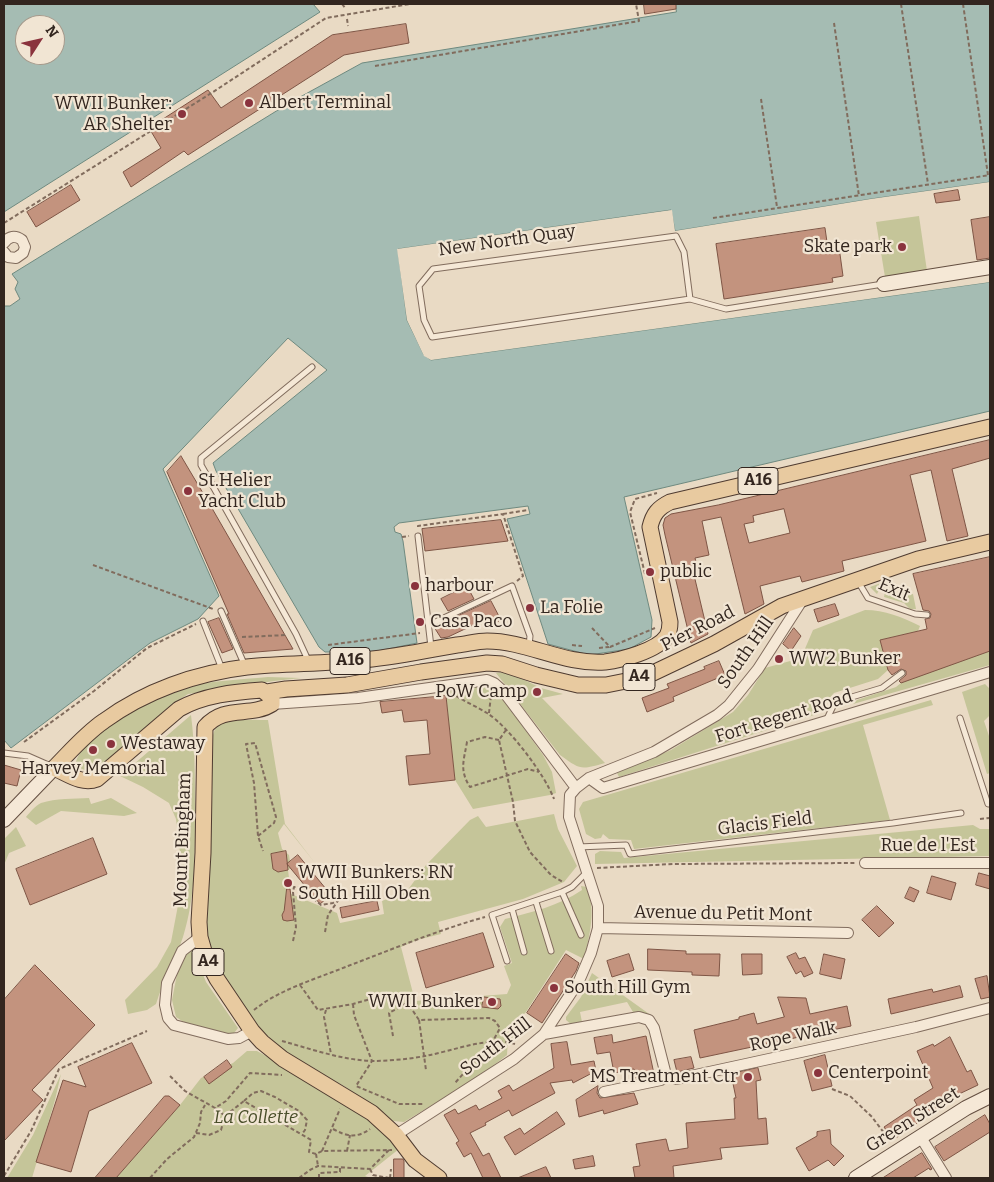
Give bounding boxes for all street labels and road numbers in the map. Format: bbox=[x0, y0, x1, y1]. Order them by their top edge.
street label: New North Quay bbox=[437, 221, 577, 261]
road number: A16 bbox=[738, 468, 778, 494]
street label: Exit bbox=[875, 574, 913, 606]
street label: Pier Road bbox=[658, 601, 738, 657]
street label: South Hill bbox=[713, 613, 779, 693]
road number: A16 bbox=[330, 648, 370, 674]
road number: A4 bbox=[623, 664, 655, 690]
street label: Fort Regent Road bbox=[713, 686, 855, 748]
street label: Mount Bingham bbox=[170, 772, 196, 908]
street label: Glacis Field bbox=[716, 807, 814, 841]
street label: Rue de l'Est bbox=[880, 835, 976, 857]
street label: Avenue du Petit Mont bbox=[634, 902, 812, 926]
road number: A4 bbox=[192, 949, 224, 976]
street label: South Hill bbox=[456, 1013, 536, 1081]
street label: Rope Walk bbox=[748, 1017, 838, 1057]
street label: Green Street bbox=[862, 1083, 964, 1157]

